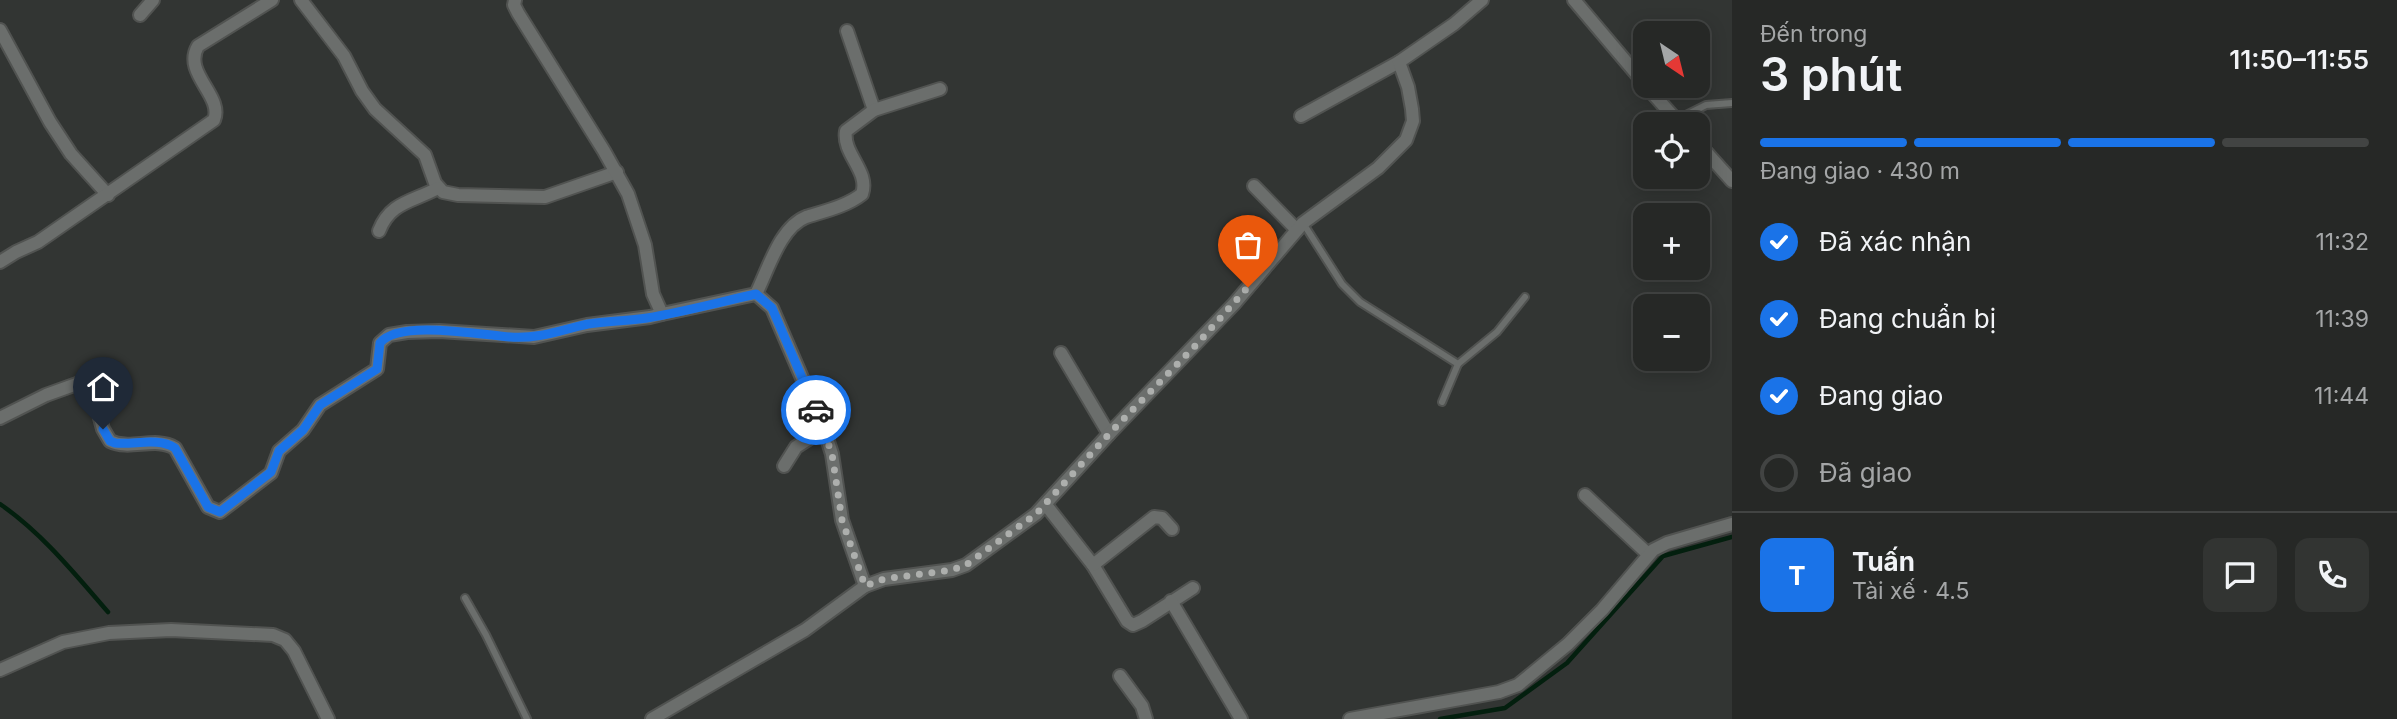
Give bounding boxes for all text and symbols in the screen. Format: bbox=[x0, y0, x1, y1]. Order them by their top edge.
text: Đến trong bbox=[1760, 20, 1867, 48]
north arrow bbox=[1633, 21, 1710, 98]
map controls bbox=[1633, 21, 1710, 371]
text: 11:50–11:55 bbox=[2229, 44, 2369, 75]
text: 3 phút bbox=[1760, 46, 1902, 102]
button: locate bbox=[1633, 112, 1710, 189]
text: Đang giao · 430 m bbox=[1760, 157, 1960, 185]
button: + bbox=[1633, 203, 1710, 280]
pin bbox=[1218, 215, 1278, 287]
icon: check bbox=[1760, 223, 1798, 261]
icon: bag bbox=[1229, 226, 1267, 264]
text: Đã xác nhận bbox=[1819, 226, 1971, 257]
text: 11:32 bbox=[2315, 228, 2369, 256]
button: − bbox=[1633, 294, 1710, 371]
icon: check bbox=[1760, 300, 1798, 338]
text: Đang chuẩn bị bbox=[1819, 303, 1996, 334]
text: 11:39 bbox=[2315, 305, 2369, 333]
pin bbox=[73, 357, 133, 429]
icon: home bbox=[84, 368, 122, 406]
courier bbox=[781, 375, 851, 445]
icon: check bbox=[1760, 377, 1798, 415]
text: Đang giao bbox=[1819, 380, 1943, 411]
text: 11:44 bbox=[2314, 382, 2369, 410]
icon: car bbox=[797, 391, 835, 429]
text: Đã giao bbox=[1819, 457, 1912, 488]
button: chat bbox=[2203, 538, 2277, 612]
button: phone bbox=[2295, 538, 2369, 612]
text: Tuấn bbox=[1852, 546, 1915, 577]
text: T bbox=[1788, 560, 1806, 591]
text: Tài xế · 4.5 bbox=[1852, 577, 1970, 605]

